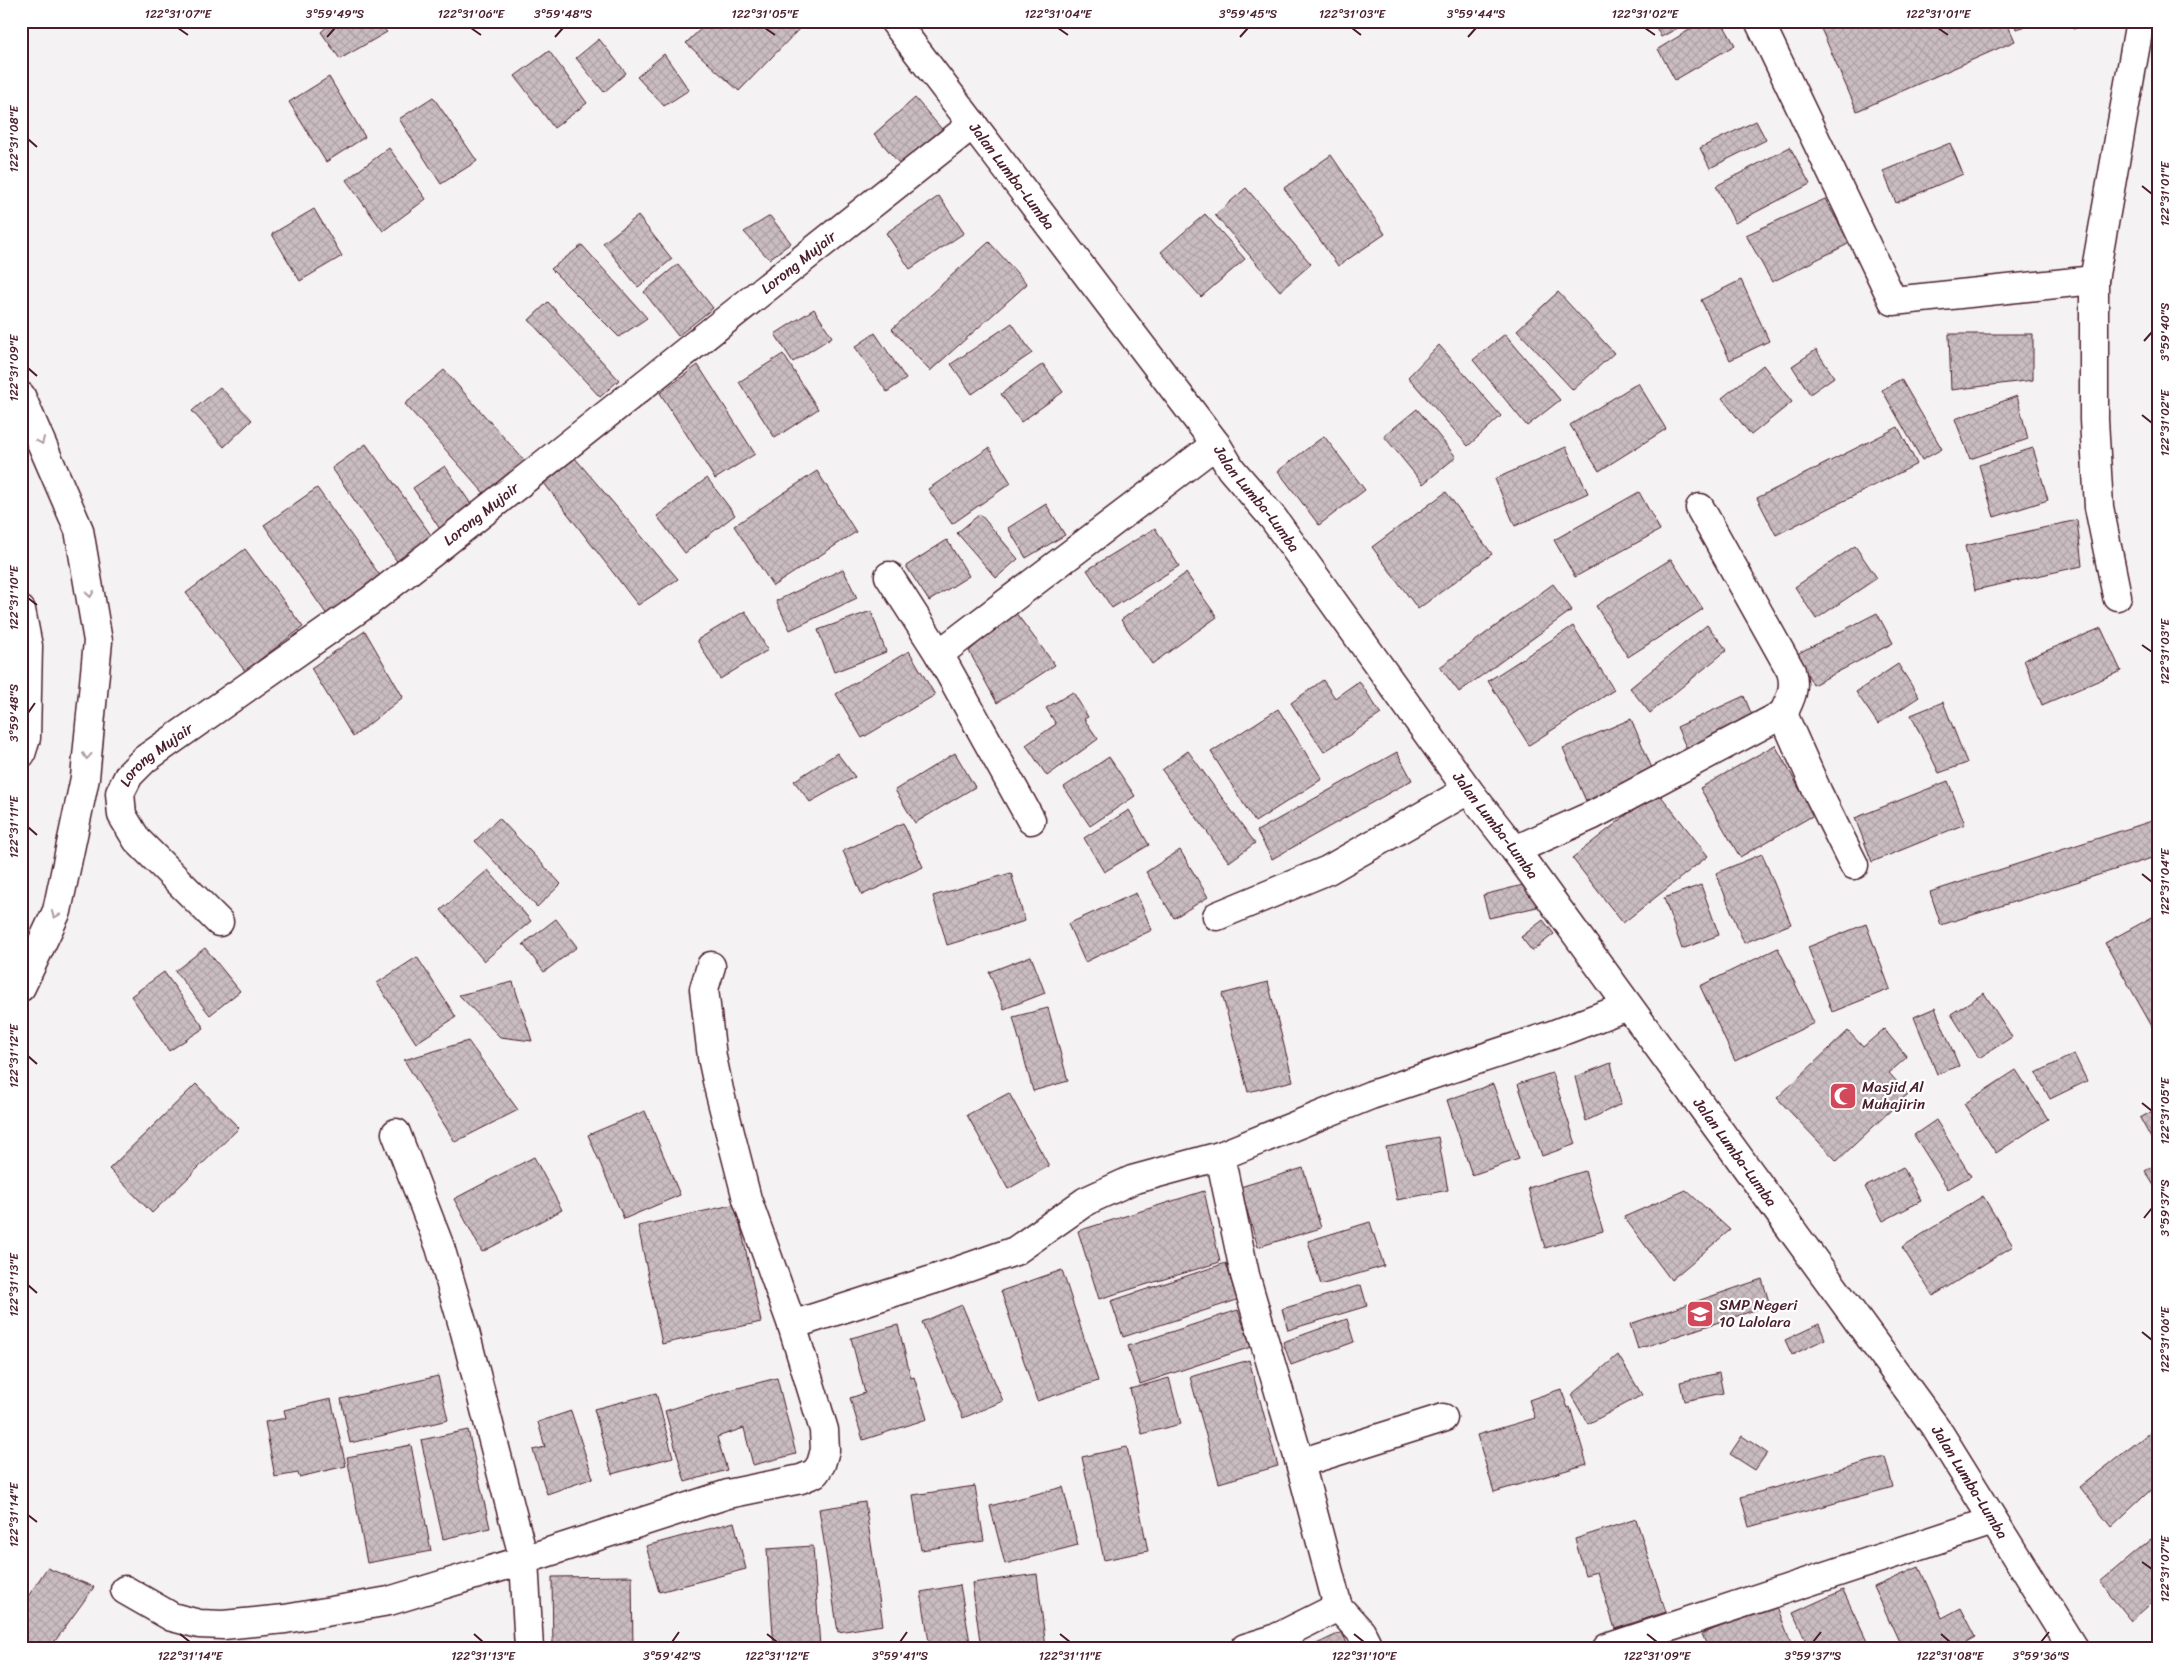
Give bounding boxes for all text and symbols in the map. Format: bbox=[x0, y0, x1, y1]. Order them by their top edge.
text: 122°31'07"E bbox=[145, 3, 213, 25]
text: 3°59'49"S bbox=[306, 3, 365, 25]
text: 122°31'06"E bbox=[438, 3, 506, 25]
text: 3°59'48"S bbox=[534, 3, 593, 25]
text: 122°31'05"E bbox=[732, 3, 800, 25]
text: 122°31'04"E bbox=[1024, 3, 1093, 25]
text: 3°59'45"S bbox=[1219, 3, 1278, 25]
text: 122°31'03"E bbox=[1319, 3, 1386, 25]
text: 3°59'44"S bbox=[1447, 3, 1506, 25]
text: 122°31'02"E bbox=[1612, 3, 1680, 25]
text: 122°31'01"E bbox=[1906, 3, 1972, 25]
text: 122°31'08"E bbox=[3, 104, 25, 172]
street label: Jalan Lumba-Lumba bbox=[962, 116, 1062, 236]
text: 122°31'01"E bbox=[2154, 160, 2176, 226]
street label: Lorong Mujair bbox=[755, 223, 843, 301]
text: 3°59'40"S bbox=[2154, 302, 2176, 361]
text: 122°31'09"E bbox=[3, 333, 25, 401]
text: 122°31'02"E bbox=[2154, 388, 2176, 456]
one-way arrow bbox=[34, 436, 45, 445]
street label: Jalan Lumba-Lumba bbox=[1206, 439, 1307, 558]
street label: Lorong Mujair bbox=[437, 475, 525, 552]
text: 122°31'10"E bbox=[3, 564, 25, 630]
one-way arrow bbox=[84, 591, 95, 599]
text: 122°31'03"E bbox=[2154, 618, 2176, 685]
text: 3°59'48"S bbox=[3, 683, 25, 742]
street label: Lorong Mujair bbox=[112, 715, 199, 791]
one-way arrow bbox=[82, 752, 93, 760]
street label: Jalan Lumba-Lumba bbox=[1445, 765, 1546, 885]
text: 122°31'11"E bbox=[3, 795, 25, 858]
text: 122°31'04"E bbox=[2154, 847, 2176, 916]
one-way arrow bbox=[51, 910, 61, 919]
text: 122°31'12"E bbox=[3, 1023, 25, 1088]
place label: Masjid Al Muhajirin bbox=[1862, 1074, 1925, 1117]
text: 122°31'05"E bbox=[2154, 1076, 2176, 1144]
mosque icon: Masjid Al Muhajirin bbox=[1828, 1081, 1858, 1111]
street label: Jalan Lumba-Lumba bbox=[1686, 1091, 1784, 1213]
text: 3°59'37"S bbox=[2154, 1179, 2176, 1236]
text: 122°31'13"E bbox=[3, 1252, 25, 1317]
place label: SMP Negeri 10 Lalolara bbox=[1719, 1292, 1798, 1335]
school or university icon: SMP Negeri 10 Lalolara bbox=[1685, 1299, 1715, 1329]
text: 122°31'06"E bbox=[2154, 1305, 2176, 1373]
street label: Jalan Lumba-Lumba bbox=[1924, 1419, 2015, 1544]
text: 122°31'14"E bbox=[3, 1481, 25, 1547]
text: 122°31'07"E bbox=[2154, 1534, 2176, 1602]
text: 122°31'14"E bbox=[158, 1645, 224, 1667]
text: 122°31'13"E bbox=[451, 1645, 516, 1667]
text: 3°59'42"S bbox=[643, 1645, 701, 1667]
text: 122°31'12"E bbox=[745, 1645, 810, 1667]
text: 3°59'41"S bbox=[872, 1645, 928, 1667]
text: 122°31'11"E bbox=[1039, 1645, 1102, 1667]
text: 122°31'10"E bbox=[1332, 1645, 1398, 1667]
text: 122°31'09"E bbox=[1624, 1645, 1692, 1667]
text: 3°59'37"S bbox=[1785, 1645, 1842, 1667]
text: 122°31'08"E bbox=[1917, 1645, 1985, 1667]
text: 3°59'36"S bbox=[2013, 1645, 2070, 1667]

